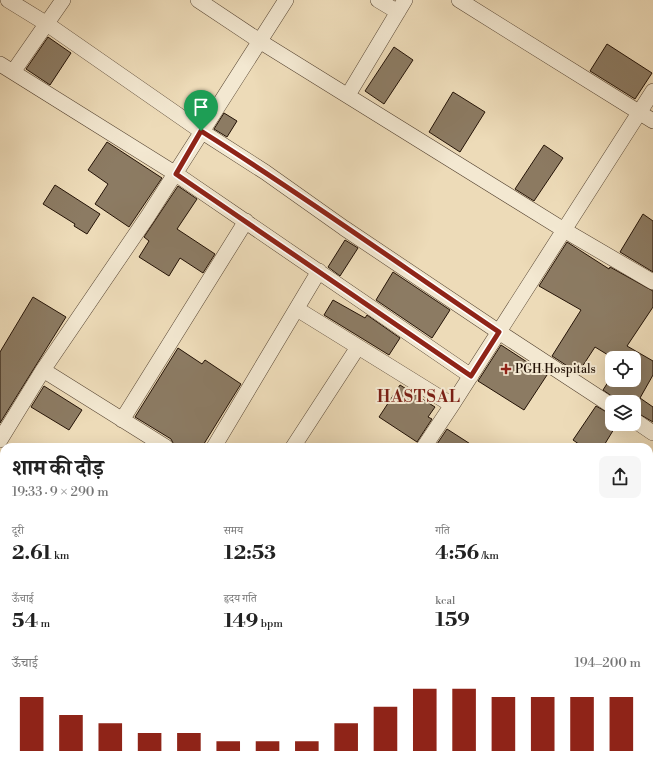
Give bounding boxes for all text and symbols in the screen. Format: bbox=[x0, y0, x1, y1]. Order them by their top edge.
pin bbox=[184, 90, 218, 131]
icon: arrive bbox=[190, 96, 212, 118]
map controls bbox=[605, 351, 641, 431]
button: locate bbox=[605, 351, 641, 387]
place label: PGH Hospitals bbox=[515, 362, 596, 377]
marker: PGH Hospitals bbox=[500, 363, 512, 375]
district label: HASTSAL bbox=[377, 387, 461, 407]
button: layers bbox=[605, 395, 641, 431]
text: शाम की दौड़ bbox=[12, 455, 104, 482]
button: share bbox=[599, 456, 641, 498]
text: 19:33 · 9 × 290 m bbox=[12, 484, 109, 500]
text: दूरी bbox=[12, 524, 24, 538]
text: समय bbox=[224, 524, 243, 538]
text: गति bbox=[435, 524, 450, 538]
text: 2.61 bbox=[12, 541, 52, 566]
text: 12:53 bbox=[224, 541, 276, 566]
text: 4:56 bbox=[435, 541, 479, 566]
text: km bbox=[52, 549, 69, 563]
text: /km bbox=[479, 549, 499, 563]
text: ऊँचाई bbox=[12, 592, 34, 606]
text: हृदय गति bbox=[224, 592, 257, 606]
text: kcal bbox=[435, 594, 455, 608]
text: 159 bbox=[435, 608, 470, 633]
text: 54 bbox=[12, 609, 38, 634]
text: 149 bbox=[224, 609, 258, 634]
text: m bbox=[38, 617, 50, 631]
text: bpm bbox=[258, 617, 283, 631]
text: ऊँचाई bbox=[12, 655, 38, 671]
text: 194–200 m bbox=[575, 655, 641, 671]

